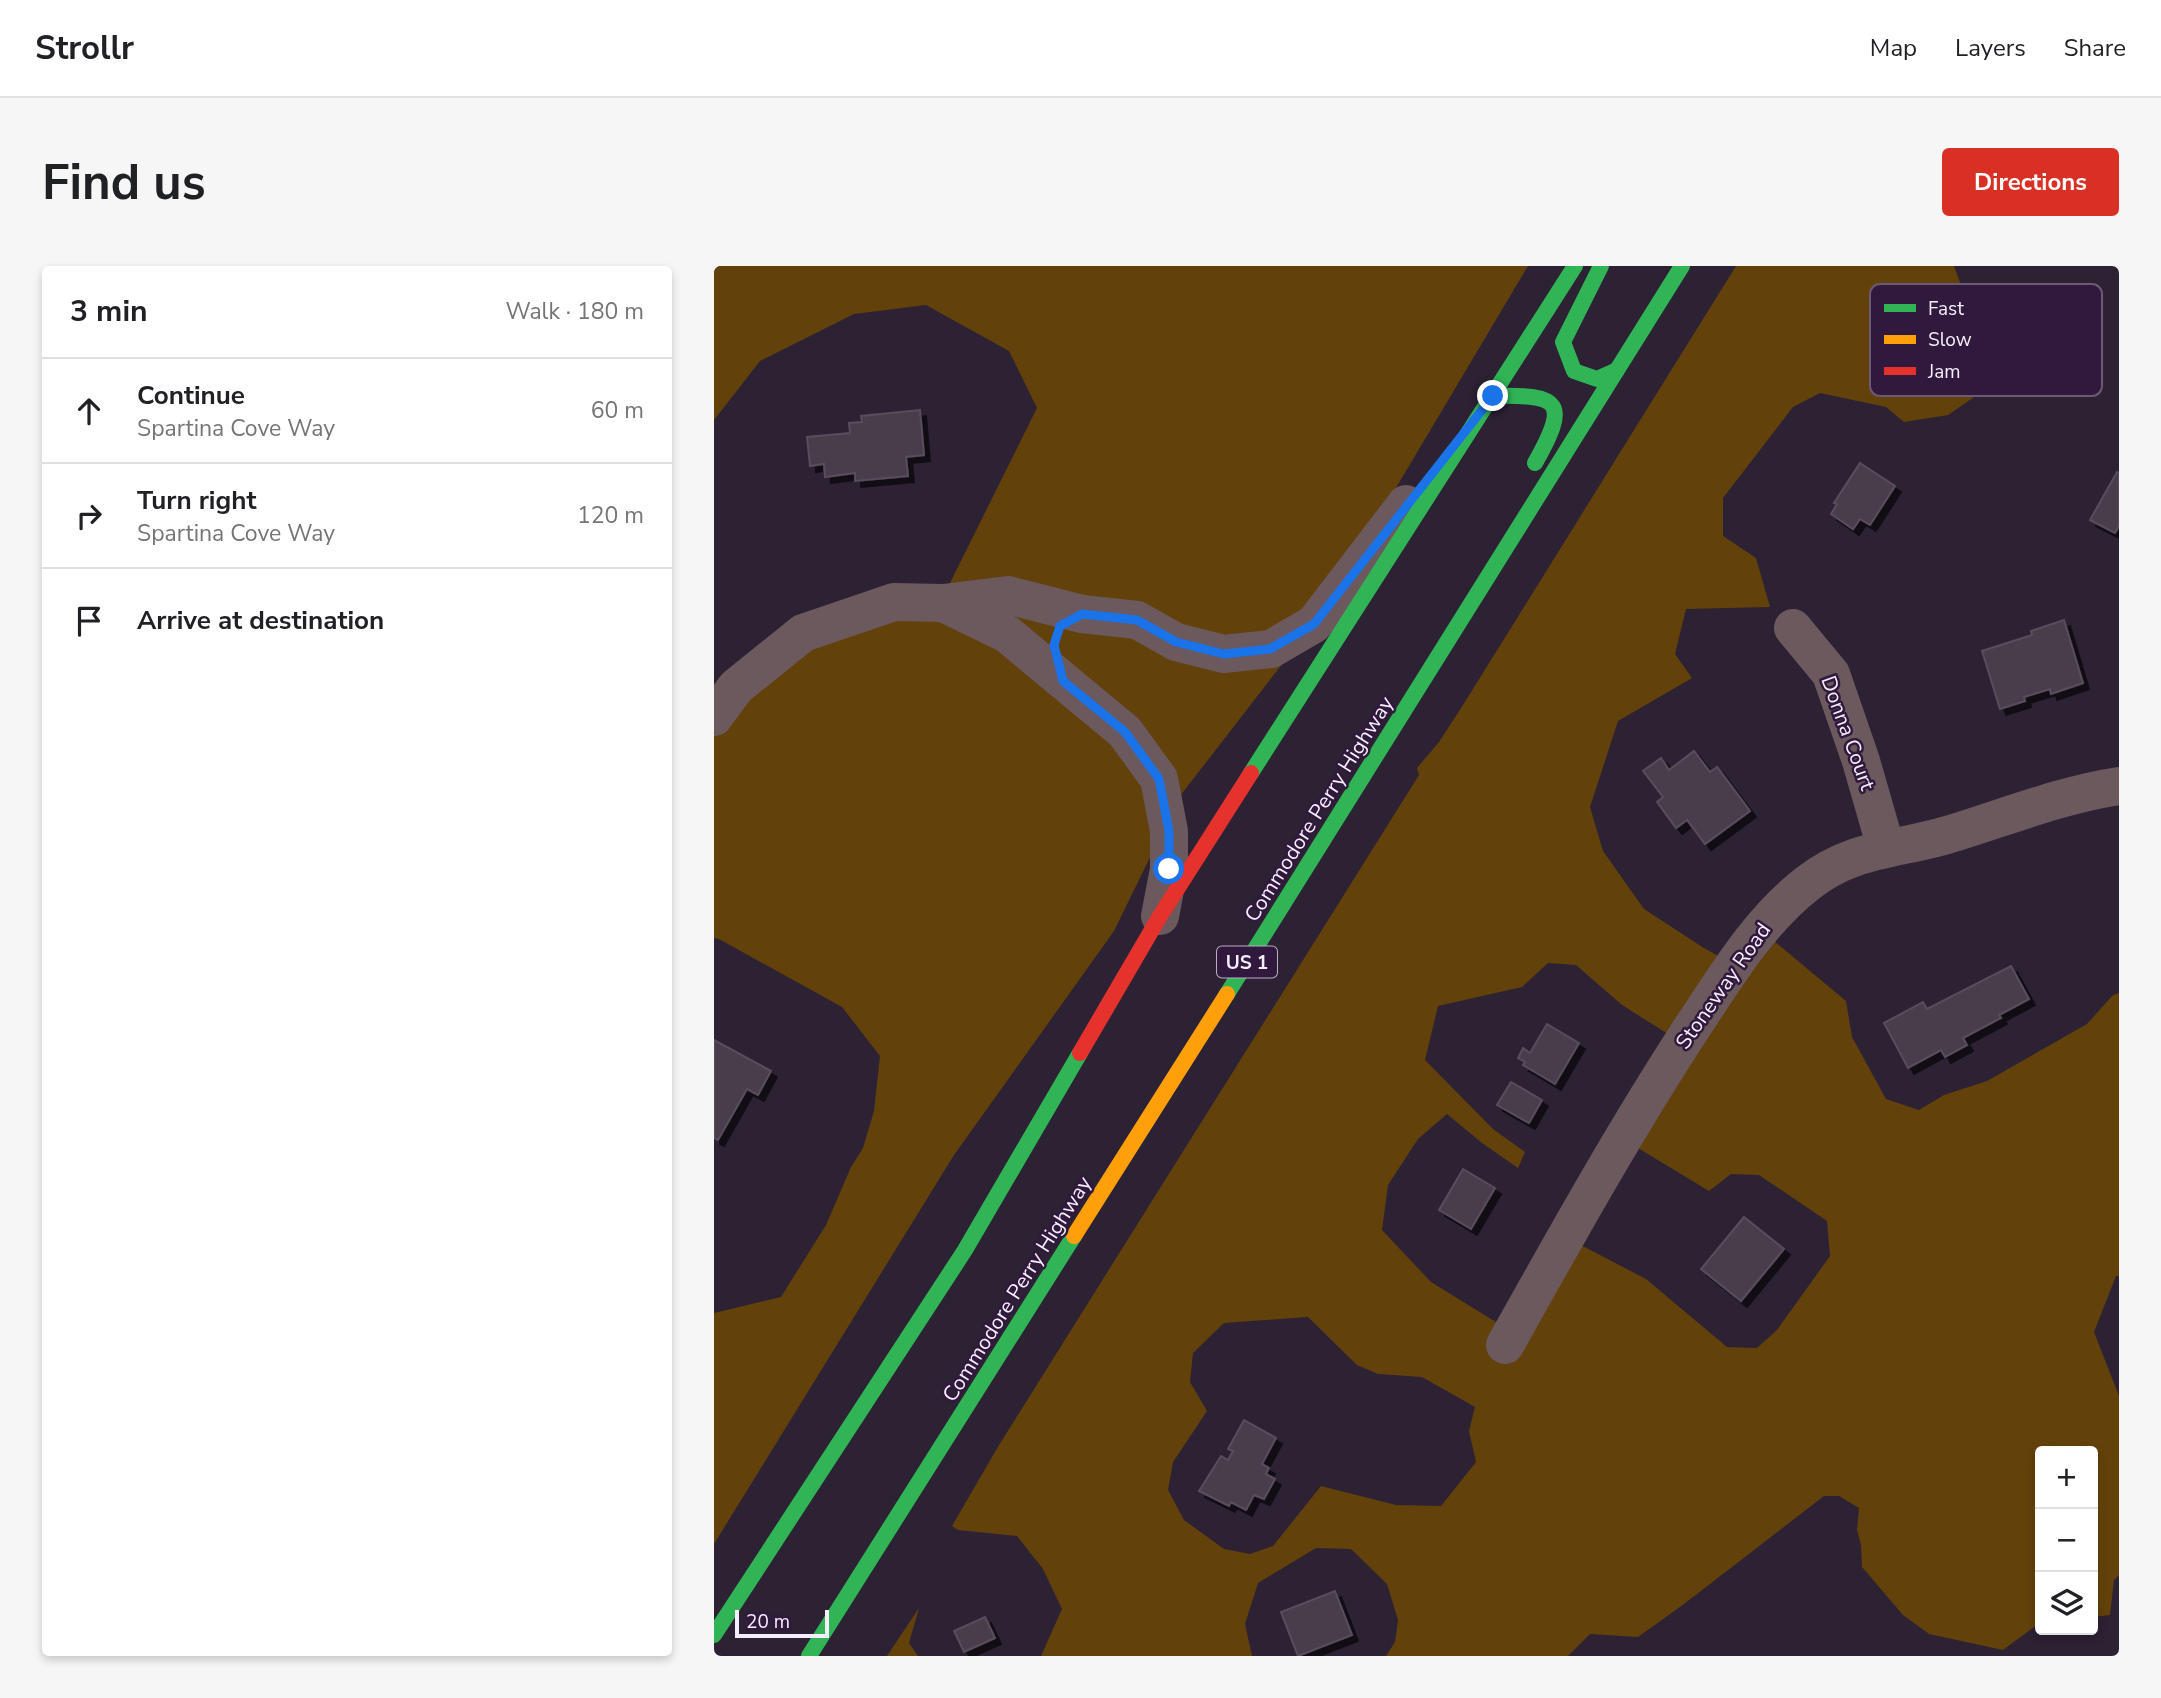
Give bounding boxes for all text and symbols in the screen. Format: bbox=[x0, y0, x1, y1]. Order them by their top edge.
text: Strollr bbox=[35, 26, 134, 71]
text: Map bbox=[1870, 32, 1917, 64]
text: Layers bbox=[1955, 32, 2026, 64]
text: Share bbox=[2064, 32, 2126, 64]
button: Directions bbox=[1942, 148, 2119, 216]
text: Find us bbox=[42, 149, 206, 216]
legend bbox=[1870, 284, 2102, 396]
text: 3 min bbox=[70, 291, 148, 332]
text: Walk · 180 m bbox=[505, 296, 644, 327]
text: Fast bbox=[1928, 296, 1964, 322]
text: Slow bbox=[1928, 327, 1972, 353]
text: Jam bbox=[1927, 359, 1961, 385]
text: Continue bbox=[137, 378, 245, 413]
route end bbox=[1477, 380, 1508, 411]
icon: ahead bbox=[70, 392, 108, 430]
text: 60 m bbox=[591, 395, 644, 426]
text: Spartina Cove Way bbox=[137, 413, 335, 444]
text: Turn right bbox=[137, 483, 256, 518]
icon: right bbox=[70, 497, 108, 535]
text: 120 m bbox=[577, 500, 644, 531]
text: Spartina Cove Way bbox=[137, 518, 335, 549]
icon: arrive bbox=[70, 602, 108, 640]
text: Arrive at destination bbox=[137, 603, 384, 638]
street label: Donna Court bbox=[1814, 672, 1882, 795]
street label: Commodore Perry Highway bbox=[1238, 691, 1400, 927]
route start bbox=[1153, 853, 1184, 884]
street label: Stoneway Road bbox=[1669, 917, 1777, 1055]
road number: US 1 bbox=[1217, 946, 1277, 978]
street label: Commodore Perry Highway bbox=[936, 1171, 1098, 1407]
map controls bbox=[2035, 1446, 2098, 1635]
button: + bbox=[2035, 1446, 2098, 1509]
button: − bbox=[2035, 1509, 2098, 1572]
button: layers bbox=[2035, 1572, 2098, 1635]
scale bar bbox=[735, 1607, 830, 1639]
text: 20 m bbox=[746, 1609, 790, 1635]

